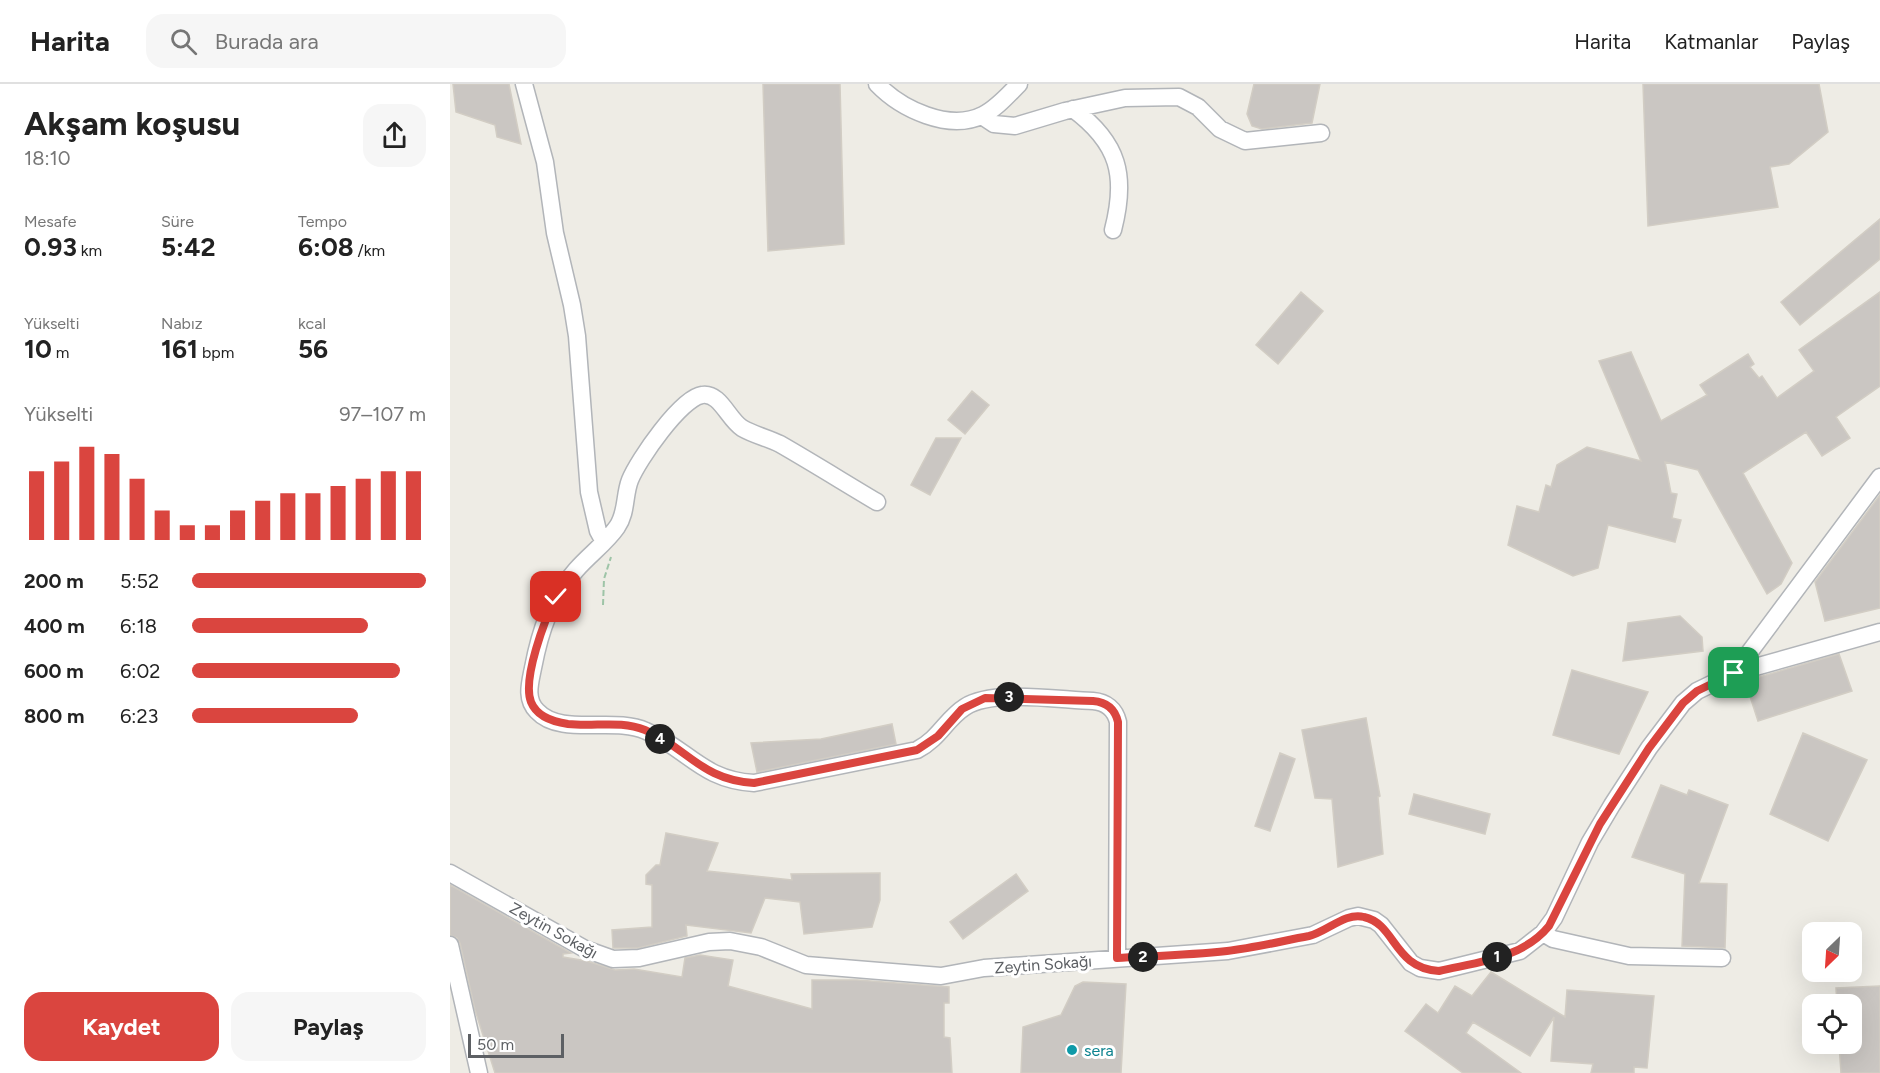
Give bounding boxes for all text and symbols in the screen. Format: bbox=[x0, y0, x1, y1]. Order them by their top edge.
search box bbox=[146, 14, 566, 68]
text: Harita bbox=[30, 24, 110, 58]
icon: search bbox=[167, 25, 200, 58]
text: Burada ara bbox=[215, 28, 319, 55]
text: Harita bbox=[1574, 29, 1631, 54]
text: Katmanlar bbox=[1664, 29, 1758, 54]
text: Paylaş bbox=[1791, 29, 1850, 54]
text: Akşam koşusu bbox=[24, 104, 240, 143]
button: share bbox=[363, 104, 426, 167]
text: 18:10 bbox=[24, 146, 71, 170]
text: Mesafe bbox=[24, 212, 76, 231]
text: Süre bbox=[161, 212, 194, 231]
text: Tempo bbox=[298, 212, 347, 231]
text: 0.93 bbox=[24, 231, 77, 263]
text: 5:42 bbox=[161, 231, 215, 263]
text: 6:08 bbox=[298, 231, 354, 263]
text: km bbox=[77, 241, 102, 260]
text: /km bbox=[354, 241, 385, 260]
text: Yükselti bbox=[24, 314, 79, 333]
text: Nabız bbox=[161, 314, 203, 333]
text: kcal bbox=[298, 314, 326, 333]
text: 10 bbox=[24, 333, 52, 365]
text: 161 bbox=[161, 333, 198, 365]
text: 56 bbox=[298, 333, 328, 365]
text: m bbox=[52, 343, 69, 362]
text: bpm bbox=[198, 343, 234, 362]
text: Yükselti bbox=[24, 402, 93, 426]
text: 97–107 m bbox=[339, 402, 426, 426]
text: 200 m bbox=[24, 569, 84, 593]
text: 5:52 bbox=[120, 569, 159, 593]
pin bbox=[530, 571, 581, 622]
icon: check bbox=[539, 580, 572, 613]
text: 400 m bbox=[24, 614, 85, 638]
text: 6:18 bbox=[120, 614, 157, 638]
pin bbox=[1708, 647, 1759, 698]
icon: arrive bbox=[1717, 656, 1750, 689]
text: 600 m bbox=[24, 659, 84, 683]
text: 6:02 bbox=[120, 659, 160, 683]
pin: 3 bbox=[994, 682, 1024, 712]
text: 3 bbox=[1005, 687, 1013, 706]
text: 800 m bbox=[24, 704, 84, 728]
text: 6:23 bbox=[120, 704, 158, 728]
pin: 4 bbox=[645, 724, 675, 754]
text: 4 bbox=[655, 729, 665, 748]
street label: Zeytin Sokağı bbox=[506, 898, 601, 962]
north arrow bbox=[1802, 922, 1862, 982]
map controls bbox=[1802, 922, 1862, 1054]
pin: 2 bbox=[1128, 942, 1158, 972]
pin: 1 bbox=[1482, 942, 1512, 972]
text: 2 bbox=[1138, 947, 1148, 966]
text: 1 bbox=[1494, 947, 1500, 966]
street label: Zeytin Sokağı bbox=[994, 952, 1092, 977]
button: Kaydet bbox=[24, 992, 219, 1061]
button: Paylaş bbox=[231, 992, 426, 1061]
button: locate bbox=[1802, 994, 1862, 1054]
scale bar bbox=[468, 1031, 564, 1058]
text: 50 m bbox=[477, 1035, 514, 1054]
place label: sera bbox=[1084, 1041, 1114, 1060]
marker: sera bbox=[1065, 1043, 1079, 1057]

